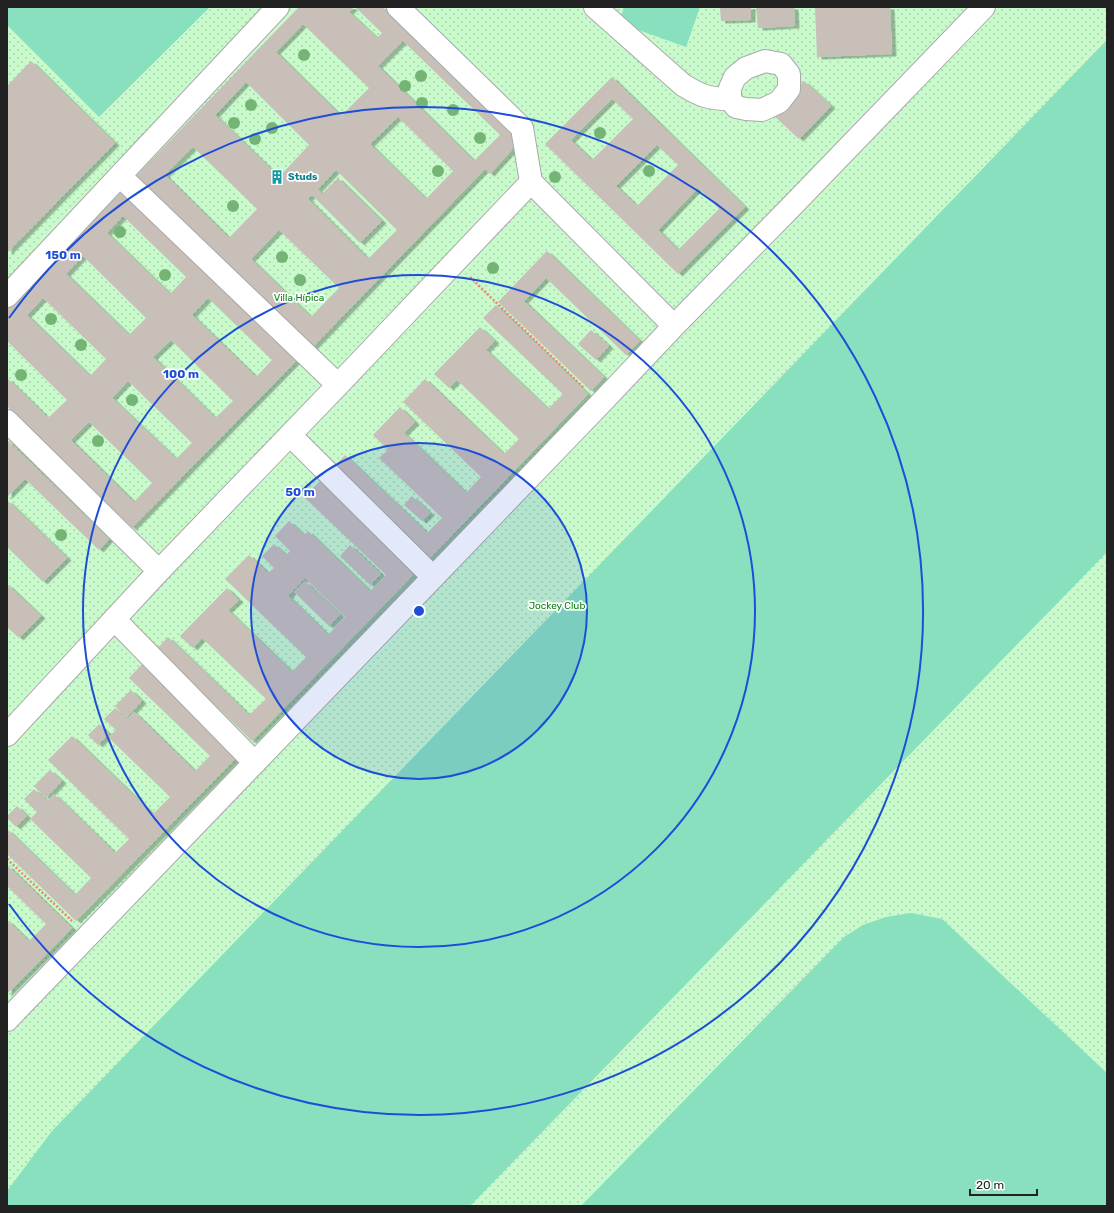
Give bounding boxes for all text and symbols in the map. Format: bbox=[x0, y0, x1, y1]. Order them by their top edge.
building icon: Studs bbox=[269, 169, 285, 185]
place label: Studs bbox=[288, 171, 318, 183]
text: 150 m bbox=[45, 248, 81, 262]
park label: Villa Hípica bbox=[274, 292, 324, 304]
text: 100 m bbox=[163, 367, 199, 381]
text: 50 m bbox=[285, 485, 315, 499]
park label: Jockey Club bbox=[529, 600, 585, 612]
centre of rings bbox=[412, 604, 426, 618]
scale bar bbox=[970, 1171, 1037, 1197]
text: 20 m bbox=[976, 1178, 1004, 1192]

